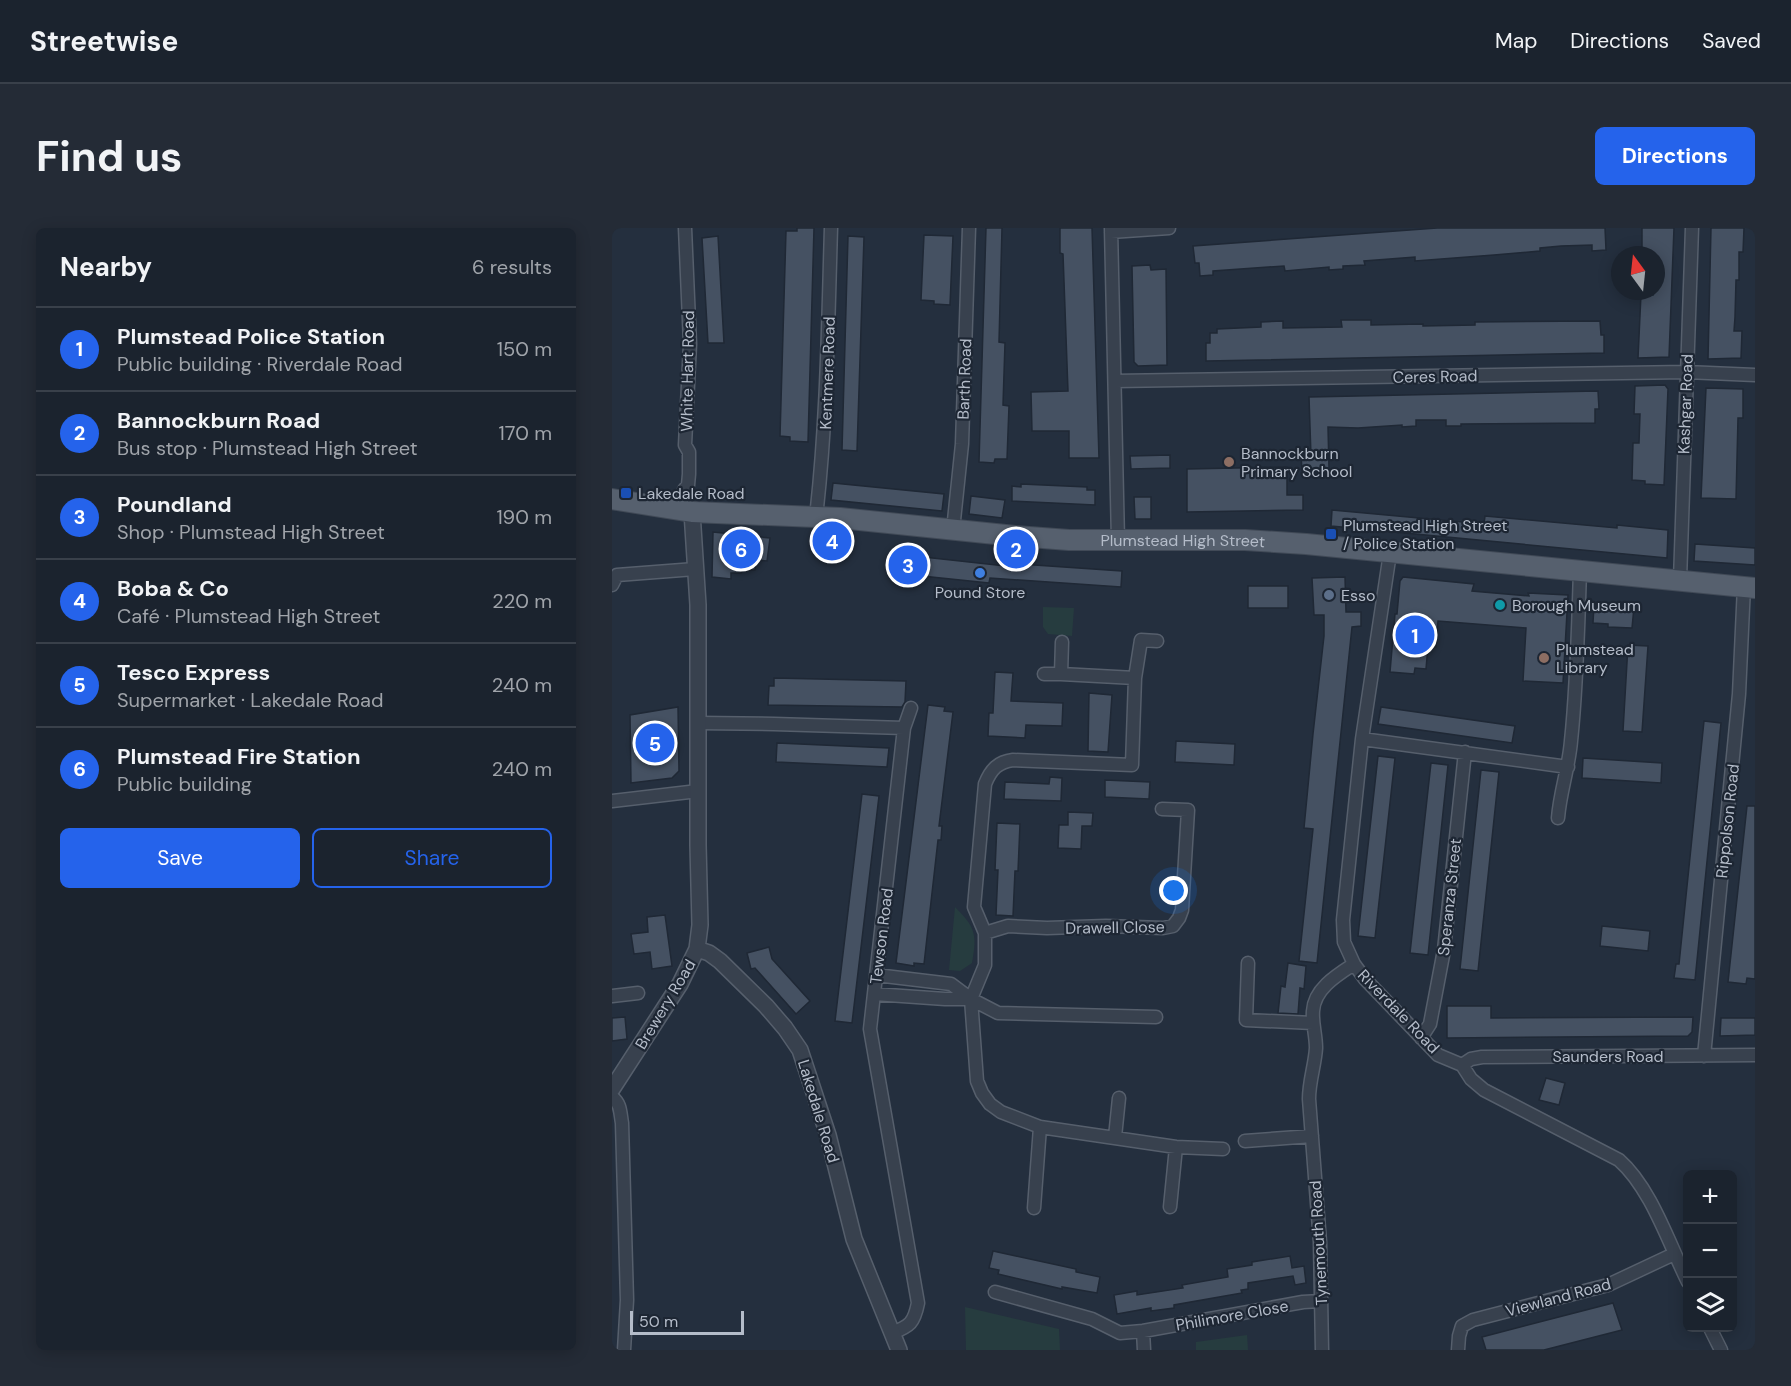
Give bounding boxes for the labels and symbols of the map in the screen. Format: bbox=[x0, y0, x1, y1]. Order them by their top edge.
north arrow bbox=[1611, 246, 1665, 300]
street label: White Hart Road bbox=[676, 310, 699, 432]
street label: Kentmere Road bbox=[815, 316, 840, 430]
street label: Barth Road bbox=[953, 338, 976, 420]
street label: Kashgar Road bbox=[1673, 354, 1698, 454]
street label: Ceres Road bbox=[1392, 365, 1478, 388]
place label: Bannockburn Primary School bbox=[1241, 443, 1352, 482]
marker: Bannockburn Primary School bbox=[1222, 455, 1236, 469]
place label: Lakedale Road bbox=[638, 483, 745, 504]
marker: Lakedale Road bbox=[619, 486, 633, 500]
place label: Plumstead High Street / Police Station bbox=[1343, 515, 1508, 554]
pin: 4 bbox=[812, 518, 852, 564]
pin: 6 bbox=[722, 526, 760, 572]
pin: 2 bbox=[996, 526, 1036, 572]
marker: Plumstead High Street / Police Station bbox=[1324, 527, 1338, 541]
street label: Plumstead High Street bbox=[1100, 530, 1266, 552]
pin: 3 bbox=[888, 542, 928, 588]
marker: Pound Store bbox=[973, 566, 987, 580]
place label: Pound Store bbox=[935, 582, 1025, 603]
place label: Esso bbox=[1341, 585, 1376, 606]
marker: Esso bbox=[1322, 588, 1336, 602]
place label: Borough Museum bbox=[1512, 595, 1641, 616]
marker: Borough Museum bbox=[1493, 598, 1507, 612]
pin: 1 bbox=[1396, 612, 1434, 658]
place label: Plumstead Library bbox=[1556, 639, 1634, 678]
marker: Plumstead Library bbox=[1537, 651, 1551, 665]
pin: 5 bbox=[636, 720, 675, 766]
street label: Rippolson Road bbox=[1711, 763, 1744, 879]
street label: Speranza Street bbox=[1433, 837, 1466, 957]
your location bbox=[1159, 876, 1188, 905]
street label: Tewson Road bbox=[865, 887, 898, 985]
street label: Drawell Close bbox=[1065, 916, 1165, 939]
street label: Brewery Road bbox=[630, 955, 701, 1053]
street label: Riverdale Road bbox=[1353, 965, 1444, 1058]
street label: Saunders Road bbox=[1553, 1046, 1663, 1067]
street label: Lakedale Road bbox=[793, 1057, 844, 1165]
street label: Tynemouth Road bbox=[1305, 1180, 1332, 1306]
street label: Viewland Road bbox=[1503, 1273, 1613, 1322]
street label: Philimore Close bbox=[1174, 1295, 1290, 1336]
scale bar bbox=[630, 1308, 744, 1336]

